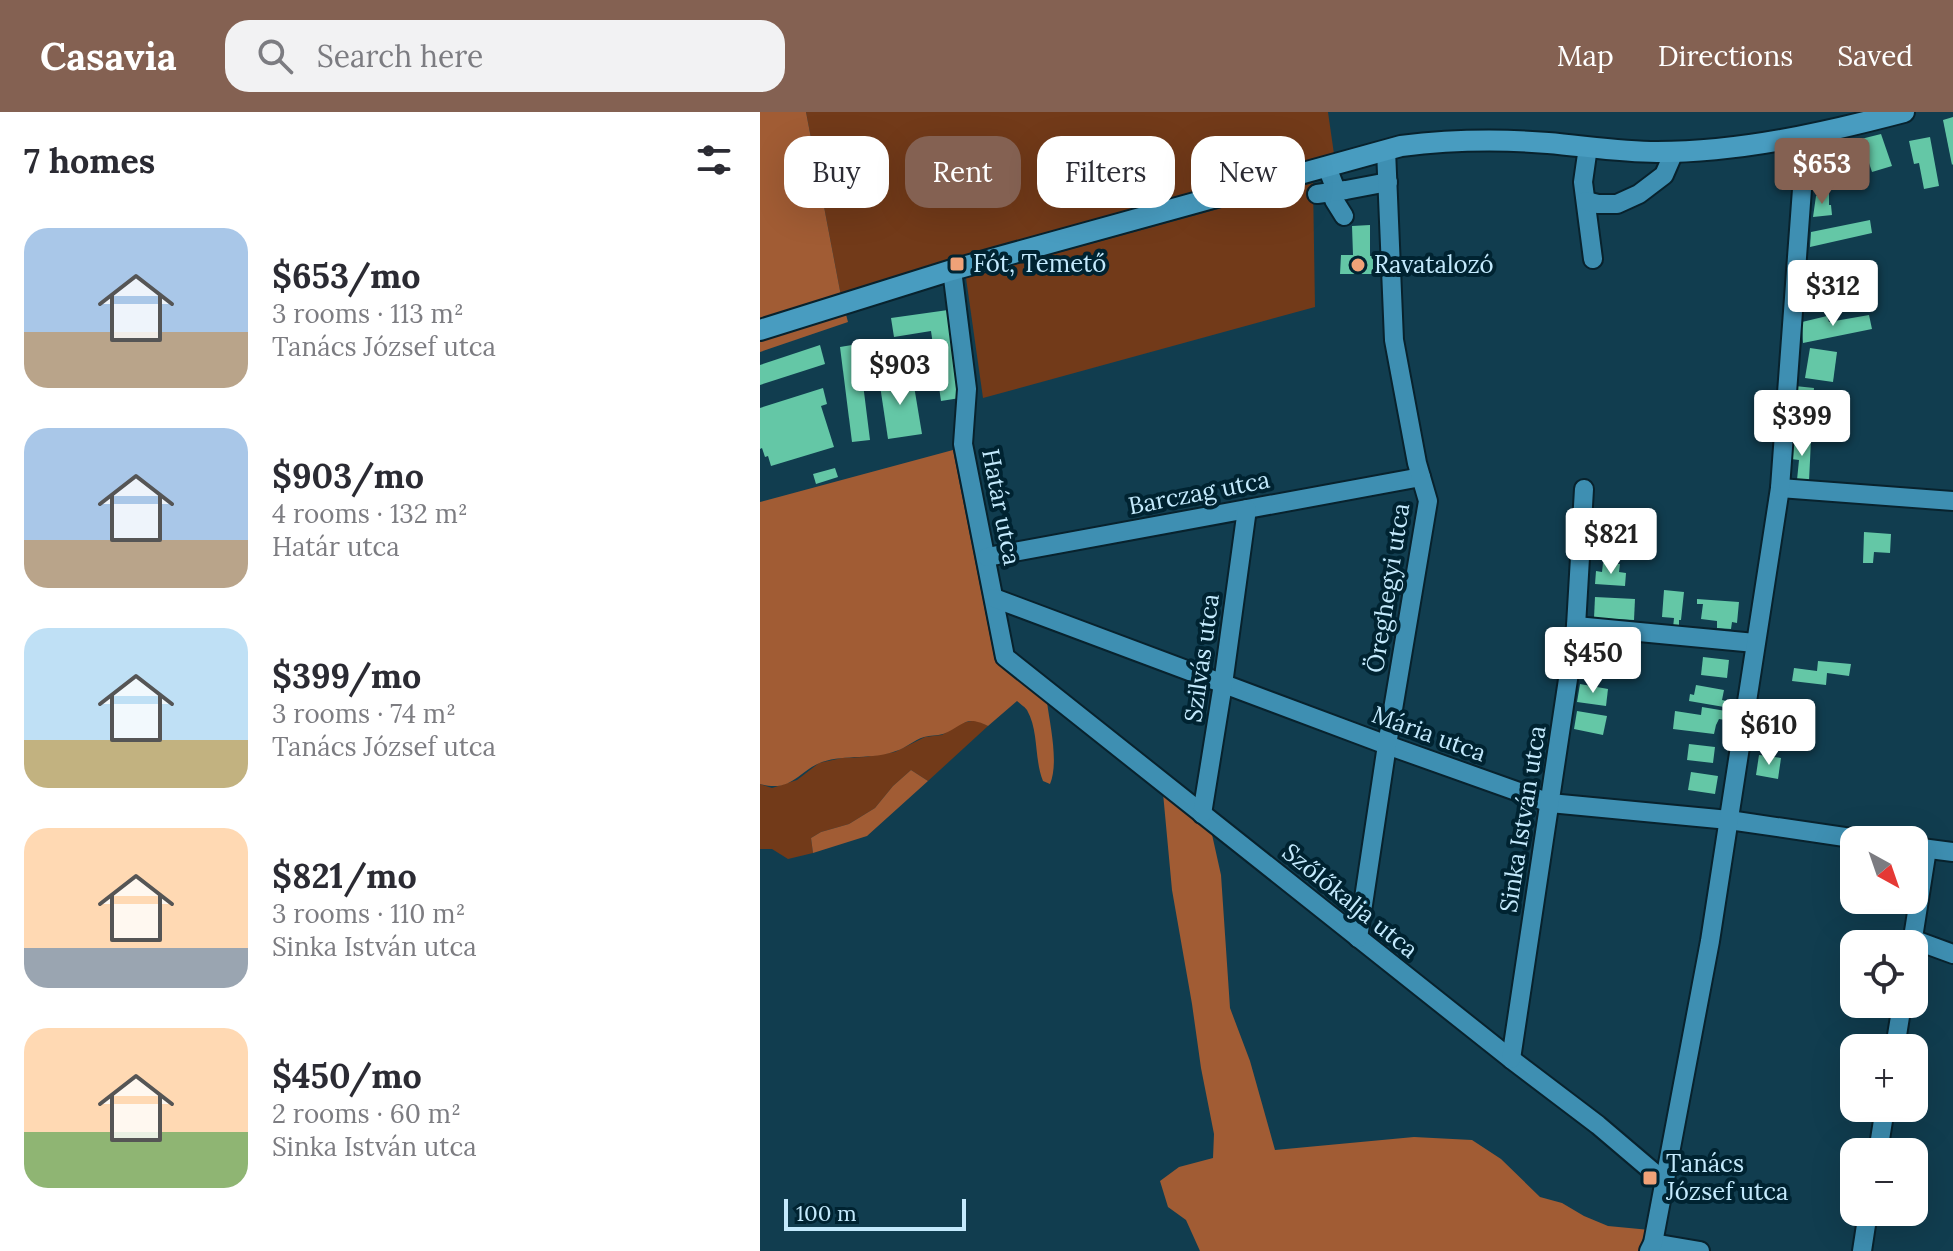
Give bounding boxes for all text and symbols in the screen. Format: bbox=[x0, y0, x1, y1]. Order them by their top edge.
search box bbox=[225, 20, 785, 92]
text: Casavia bbox=[40, 32, 177, 80]
icon: search bbox=[253, 34, 297, 78]
text: Search here bbox=[317, 37, 483, 75]
text: Map bbox=[1557, 38, 1614, 74]
text: Directions bbox=[1658, 38, 1793, 74]
text: Saved bbox=[1837, 38, 1913, 74]
chip: Buy bbox=[784, 136, 889, 208]
chip: Rent bbox=[905, 136, 1021, 208]
chip: Filters bbox=[1037, 136, 1175, 208]
chip: New bbox=[1191, 136, 1305, 208]
icon: filters bbox=[692, 138, 736, 182]
pin: $653 bbox=[1775, 138, 1869, 206]
text: 7 homes bbox=[24, 139, 155, 182]
text: $653 bbox=[1793, 147, 1851, 180]
place label: Fót, Temető bbox=[973, 248, 1106, 279]
place label: Ravatalozó bbox=[1374, 249, 1494, 280]
text: $653/mo bbox=[272, 254, 421, 297]
marker: Fót, Temető bbox=[948, 255, 966, 273]
marker: Ravatalozó bbox=[1349, 256, 1367, 274]
icon: home bbox=[88, 260, 184, 356]
pin: $312 bbox=[1786, 260, 1880, 328]
text: $312 bbox=[1806, 269, 1860, 302]
text: 3 rooms · 113 m² bbox=[272, 297, 464, 330]
text: Tanács József utca bbox=[272, 330, 496, 363]
pin: $903 bbox=[853, 339, 947, 407]
text: $903 bbox=[869, 348, 931, 381]
pin: $399 bbox=[1755, 390, 1849, 458]
text: $399 bbox=[1772, 399, 1832, 432]
street label: Határ utca bbox=[975, 446, 1028, 568]
text: $903/mo bbox=[272, 454, 424, 497]
icon: home bbox=[88, 460, 184, 556]
street label: Barczag utca bbox=[1126, 464, 1272, 521]
text: 4 rooms · 132 m² bbox=[272, 497, 468, 530]
street label: Öreghegyi utca bbox=[1359, 501, 1416, 675]
pin: $821 bbox=[1564, 508, 1658, 576]
text: $821 bbox=[1584, 517, 1638, 550]
text: Határ utca bbox=[272, 530, 400, 563]
street label: Szilvás utca bbox=[1177, 592, 1226, 724]
pin: $450 bbox=[1546, 627, 1640, 695]
text: $450 bbox=[1563, 636, 1623, 669]
text: $399/mo bbox=[272, 654, 421, 697]
icon: home bbox=[88, 660, 184, 756]
text: 3 rooms · 74 m² bbox=[272, 697, 456, 730]
street label: Mária utca bbox=[1368, 699, 1490, 768]
pin: $610 bbox=[1722, 699, 1816, 767]
text: $610 bbox=[1740, 708, 1798, 741]
street label: Sinka István utca bbox=[1492, 723, 1553, 915]
text: Tanács József utca bbox=[272, 730, 496, 763]
north arrow bbox=[1840, 826, 1928, 914]
map controls bbox=[1840, 826, 1928, 1226]
street label: Szőlőkalja utca bbox=[1276, 836, 1424, 965]
text: $821/mo bbox=[272, 854, 417, 897]
icon: home bbox=[88, 860, 184, 956]
text: 3 rooms · 110 m² bbox=[272, 897, 465, 930]
text: Sinka István utca bbox=[272, 930, 477, 963]
button: locate bbox=[1840, 930, 1928, 1018]
button: + bbox=[1840, 1034, 1928, 1122]
text: $450/mo bbox=[272, 1054, 422, 1097]
icon: home bbox=[88, 1060, 184, 1156]
text: 2 rooms · 60 m² bbox=[272, 1097, 461, 1130]
text: Sinka István utca bbox=[272, 1130, 477, 1163]
button: − bbox=[1840, 1138, 1928, 1226]
place label: Tanács József utca bbox=[1665, 1148, 1788, 1207]
marker: Tanács József utca bbox=[1641, 1169, 1659, 1187]
scale bar bbox=[784, 1195, 966, 1231]
text: 100 m bbox=[796, 1199, 857, 1227]

